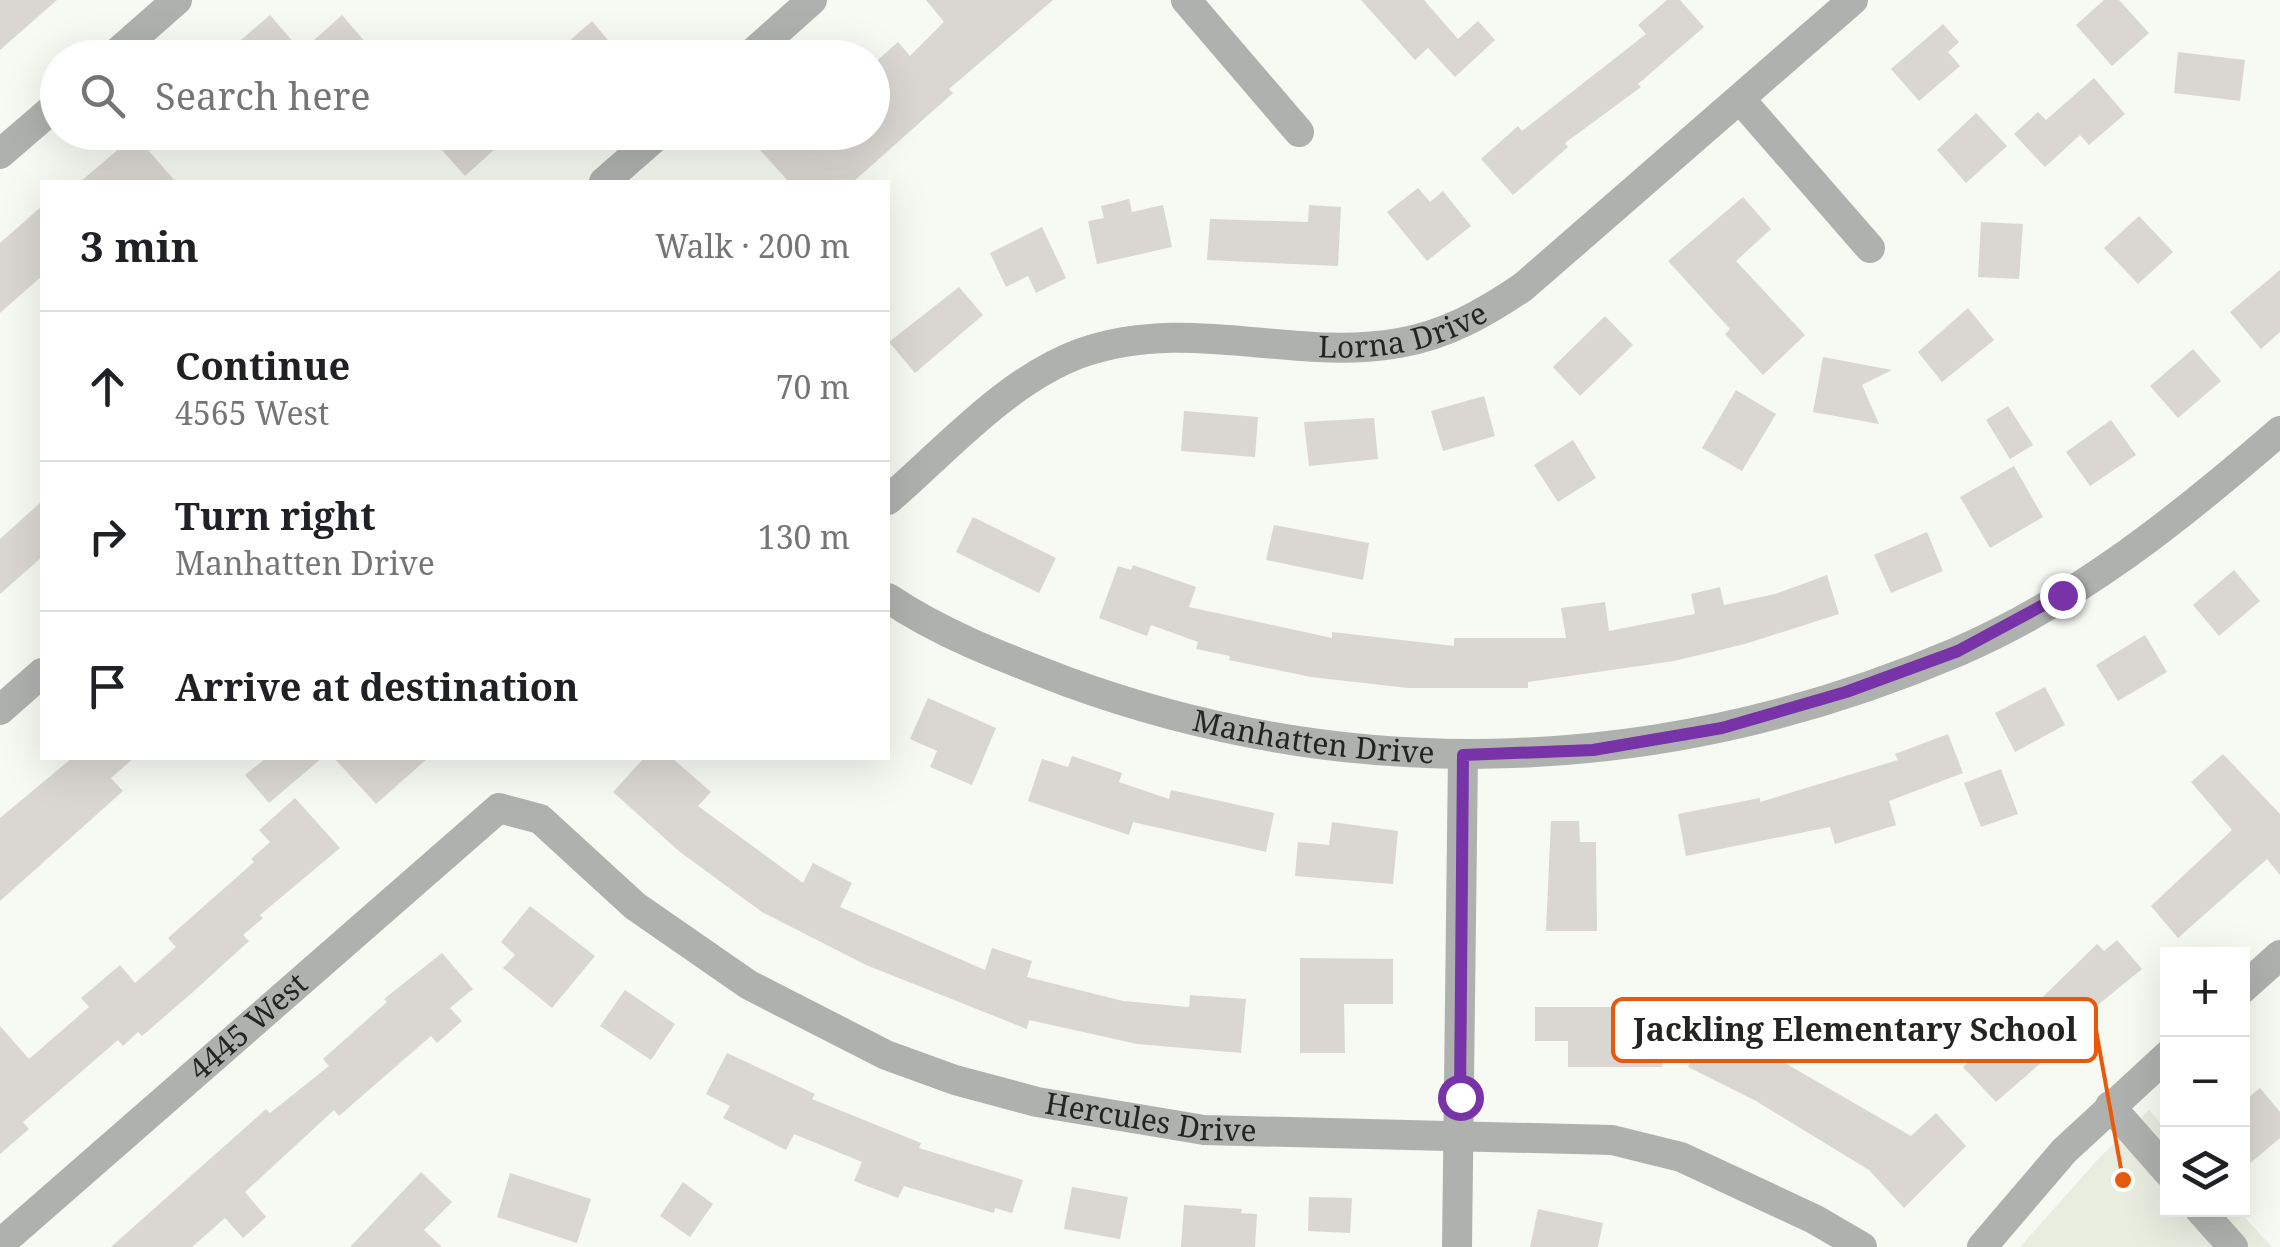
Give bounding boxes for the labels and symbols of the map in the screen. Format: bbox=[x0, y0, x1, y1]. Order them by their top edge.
street label: Lorna Drive bbox=[1318, 292, 1494, 367]
route end bbox=[2040, 573, 2086, 619]
street label: Manhatten Drive bbox=[1189, 699, 1435, 772]
street label: 4445 West bbox=[180, 963, 315, 1089]
callout: Jackling Elementary School bbox=[1613, 999, 2096, 1061]
text: Jackling Elementary School bbox=[1632, 1007, 2077, 1050]
route start bbox=[1438, 1075, 1484, 1121]
street label: Hercules Drive bbox=[1042, 1082, 1257, 1150]

